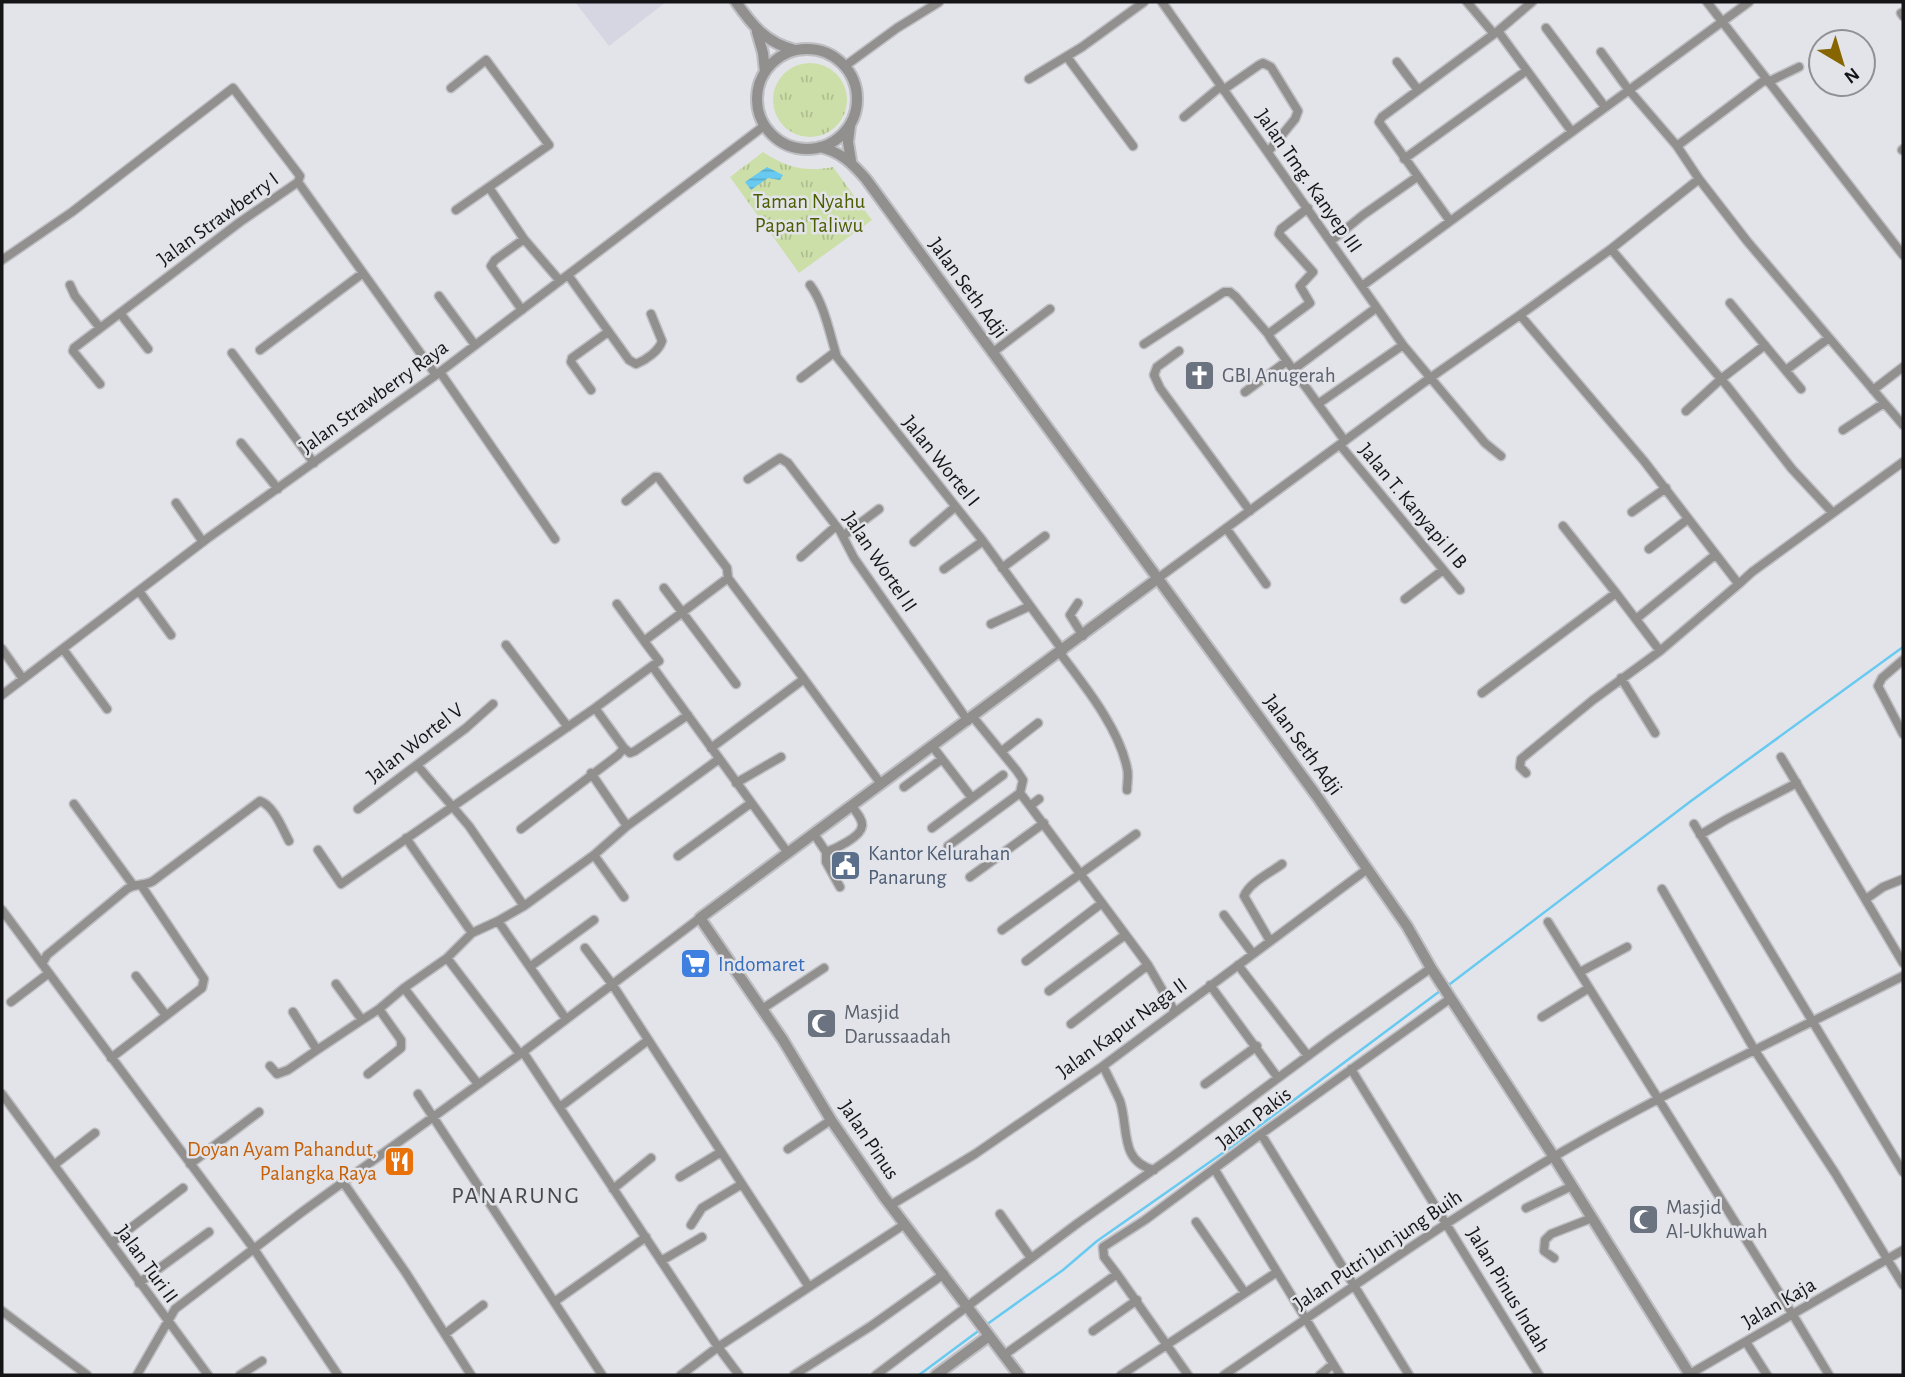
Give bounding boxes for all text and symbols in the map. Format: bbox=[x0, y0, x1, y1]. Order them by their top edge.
north arrow bbox=[1807, 28, 1877, 98]
text: N bbox=[1840, 64, 1863, 87]
street label: Jalan Tmg. Kanyep III bbox=[1252, 106, 1366, 256]
street label: Jalan Strawberry I bbox=[154, 168, 282, 270]
park label: Taman Nyahu Papan Taliwu bbox=[753, 191, 866, 236]
street label: Jalan Seth Adji bbox=[925, 234, 1011, 342]
street label: Jalan Strawberry Raya bbox=[296, 336, 452, 458]
church icon: GBI Anugerah bbox=[1182, 358, 1216, 392]
place label: GBI Anugerah bbox=[1222, 365, 1336, 386]
street label: Jalan Wortel I bbox=[898, 412, 984, 510]
street label: Jalan T. Kanyapi II B bbox=[1355, 439, 1471, 573]
street label: Jalan Wortel II bbox=[839, 508, 921, 616]
street label: Jalan Seth Adji bbox=[1260, 691, 1346, 799]
street label: Jalan Wortel V bbox=[363, 699, 467, 787]
place label: Kantor Kelurahan Panarung bbox=[868, 843, 1010, 888]
public building icon: Kantor Kelurahan Panarung bbox=[828, 848, 862, 882]
supermarket icon: Indomaret bbox=[678, 947, 712, 981]
place label: Indomaret bbox=[718, 954, 805, 975]
street label: Jalan Kapur Naga II bbox=[1053, 974, 1191, 1082]
place label: Masjid Darussaadah bbox=[844, 1002, 951, 1047]
mosque icon: Masjid Darussaadah bbox=[804, 1007, 838, 1041]
street label: Jalan Pakis bbox=[1213, 1083, 1295, 1153]
street label: Jalan Pinus bbox=[835, 1097, 903, 1183]
place label: Doyan Ayam Pahandut, Palangka Raya bbox=[187, 1139, 377, 1184]
restaurant icon: Doyan Ayam Pahandut, Palangka Raya bbox=[383, 1144, 417, 1178]
district label: PANARUNG bbox=[451, 1184, 581, 1208]
street label: Jalan Putri Jun jung Buih bbox=[1290, 1186, 1466, 1314]
place label: Masjid Al-Ukhuwah bbox=[1666, 1197, 1768, 1242]
mosque icon: Masjid Al-Ukhuwah bbox=[1626, 1202, 1660, 1236]
street label: Jalan Turi II bbox=[112, 1221, 182, 1307]
street label: Jalan Pinus Indah bbox=[1463, 1224, 1553, 1356]
street label: Jalan Kaja bbox=[1739, 1274, 1820, 1332]

